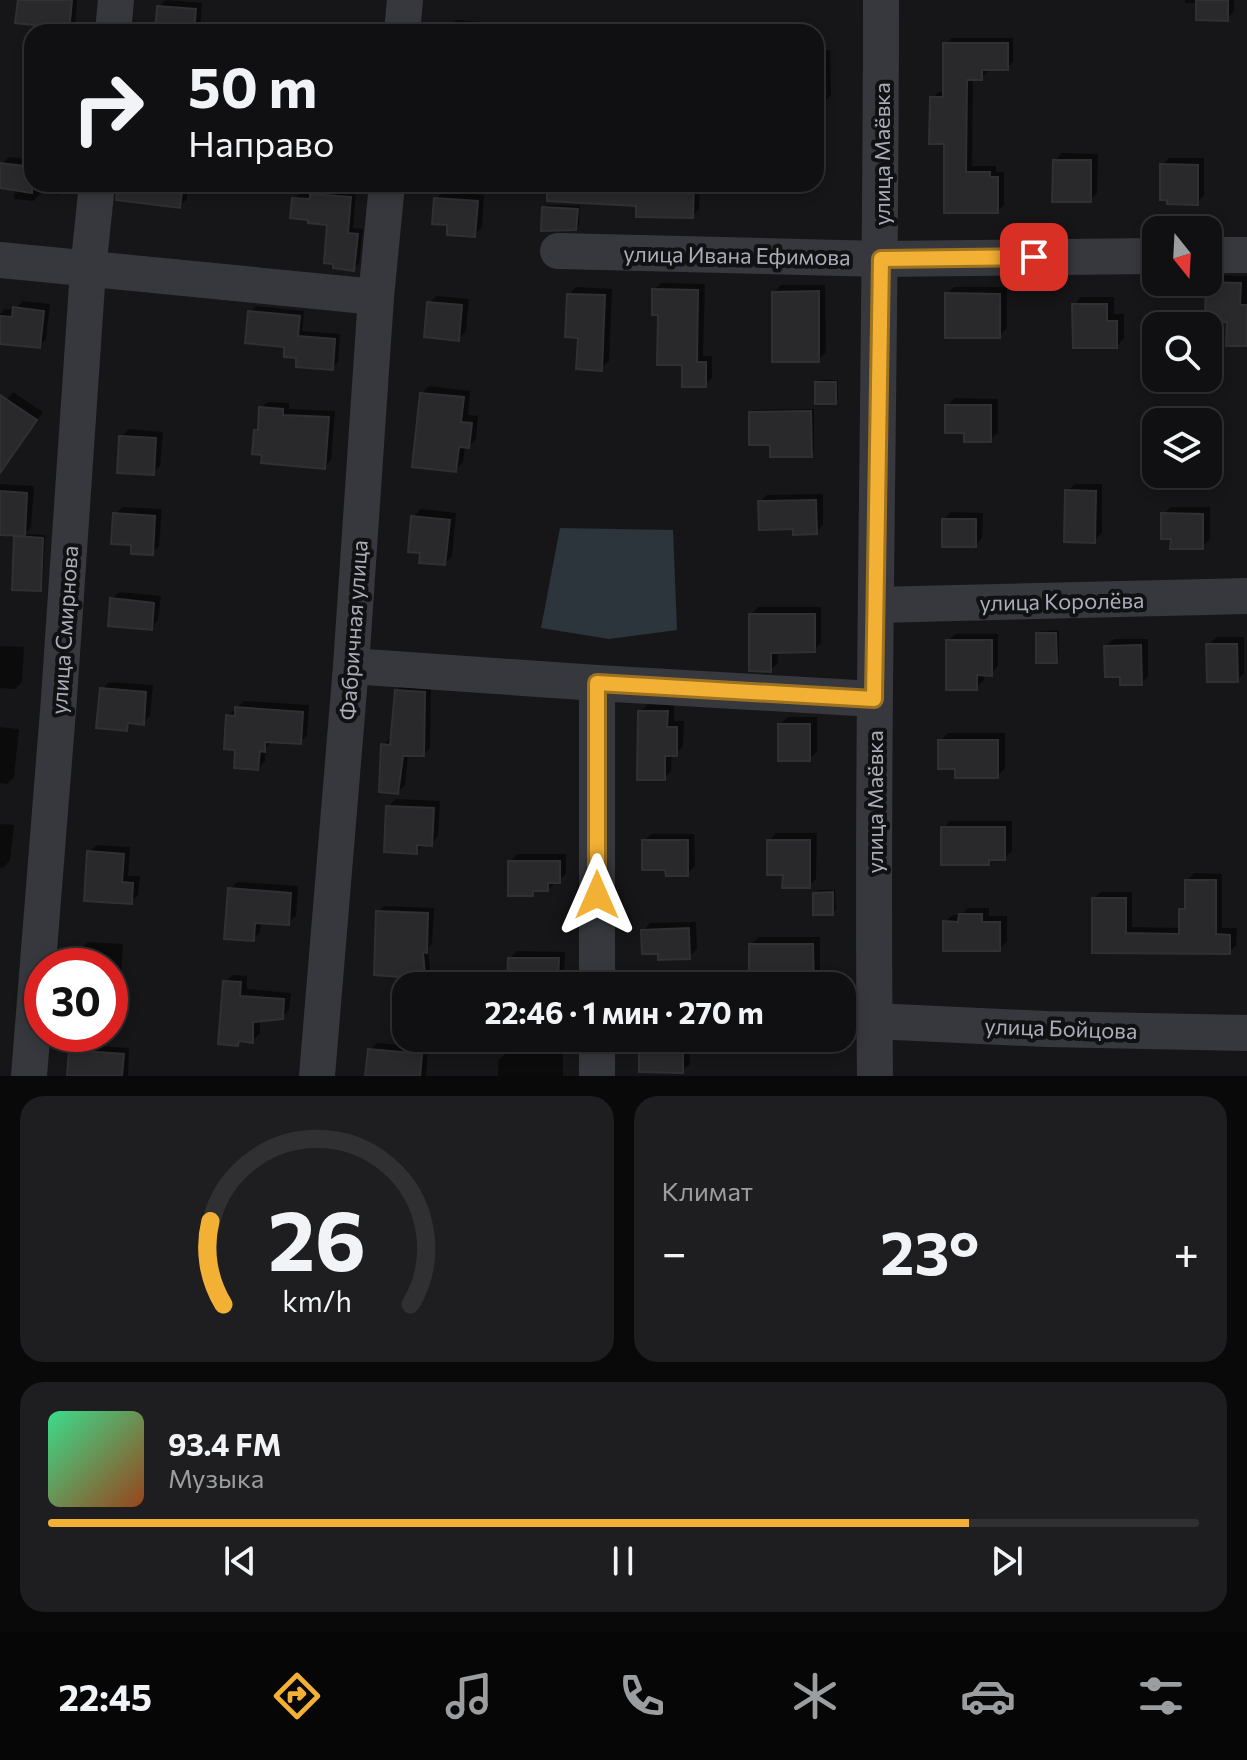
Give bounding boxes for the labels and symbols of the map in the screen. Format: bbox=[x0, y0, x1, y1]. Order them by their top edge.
street label: улица Маёвка bbox=[868, 82, 895, 226]
north arrow bbox=[1142, 216, 1222, 296]
pin bbox=[1000, 223, 1068, 291]
street label: улица Ивана Ефимова bbox=[623, 240, 851, 270]
street label: Фабричная улица bbox=[333, 539, 373, 721]
street label: улица Смирнова bbox=[45, 545, 83, 715]
street label: улица Королёва bbox=[979, 586, 1145, 616]
street label: улица Маёвка bbox=[861, 730, 888, 874]
position arrow bbox=[555, 853, 639, 937]
speed limit sign: 30 bbox=[24, 948, 128, 1052]
street label: улица Бойцова bbox=[984, 1012, 1138, 1044]

